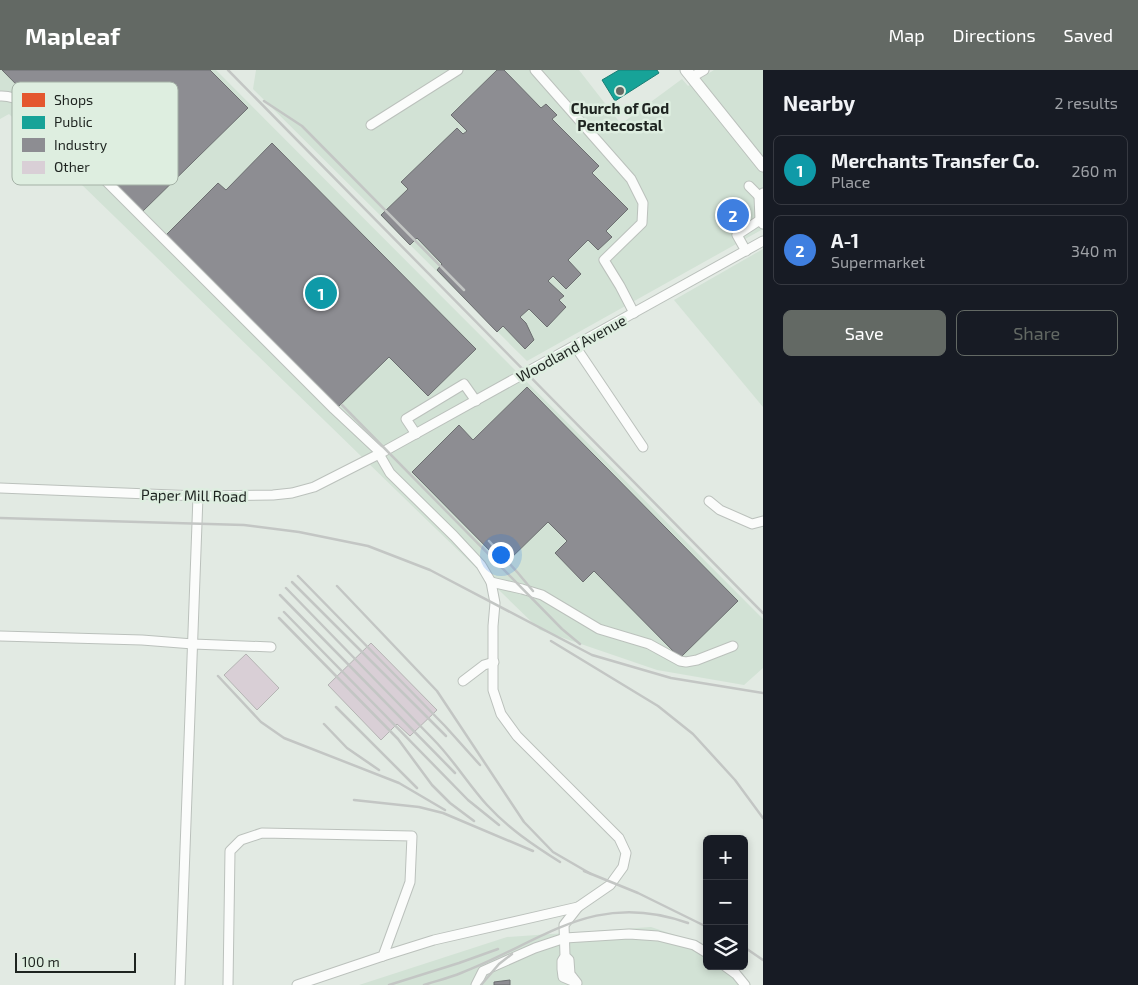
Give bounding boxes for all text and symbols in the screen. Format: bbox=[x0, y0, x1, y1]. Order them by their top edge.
text: Mapleaf bbox=[25, 21, 120, 50]
text: Map bbox=[888, 24, 925, 46]
text: Directions bbox=[953, 24, 1036, 46]
text: Saved bbox=[1064, 24, 1113, 46]
legend bbox=[12, 82, 178, 185]
marker: Church of God Pentecostal bbox=[614, 85, 626, 97]
text: Nearby bbox=[783, 90, 855, 115]
text: Shops bbox=[54, 91, 93, 108]
text: 2 results bbox=[1055, 93, 1118, 112]
place label: Church of God Pentecostal bbox=[571, 99, 669, 134]
text: Public bbox=[54, 113, 93, 130]
text: Industry bbox=[54, 136, 108, 153]
text: Merchants Transfer Co. bbox=[831, 149, 1040, 172]
text: Other bbox=[54, 158, 90, 175]
text: 1 bbox=[797, 161, 803, 180]
text: 260 m bbox=[1072, 161, 1117, 180]
text: Place bbox=[831, 172, 870, 191]
pin: 2 bbox=[717, 196, 749, 234]
text: A-1 bbox=[831, 229, 859, 252]
text: 2 bbox=[795, 241, 805, 260]
text: 340 m bbox=[1071, 241, 1117, 260]
text: Supermarket bbox=[831, 252, 925, 271]
pin: 1 bbox=[305, 274, 337, 312]
street label: Woodland Avenue bbox=[513, 310, 629, 386]
button: Save bbox=[783, 310, 946, 356]
button: Share bbox=[956, 310, 1118, 356]
street label: Paper Mill Road bbox=[141, 485, 247, 505]
your location bbox=[488, 542, 514, 568]
map controls bbox=[703, 835, 748, 970]
button: + bbox=[703, 835, 748, 880]
button: − bbox=[703, 880, 748, 925]
button: layers bbox=[703, 925, 748, 970]
scale bar bbox=[15, 950, 136, 973]
text: 100 m bbox=[22, 953, 60, 970]

